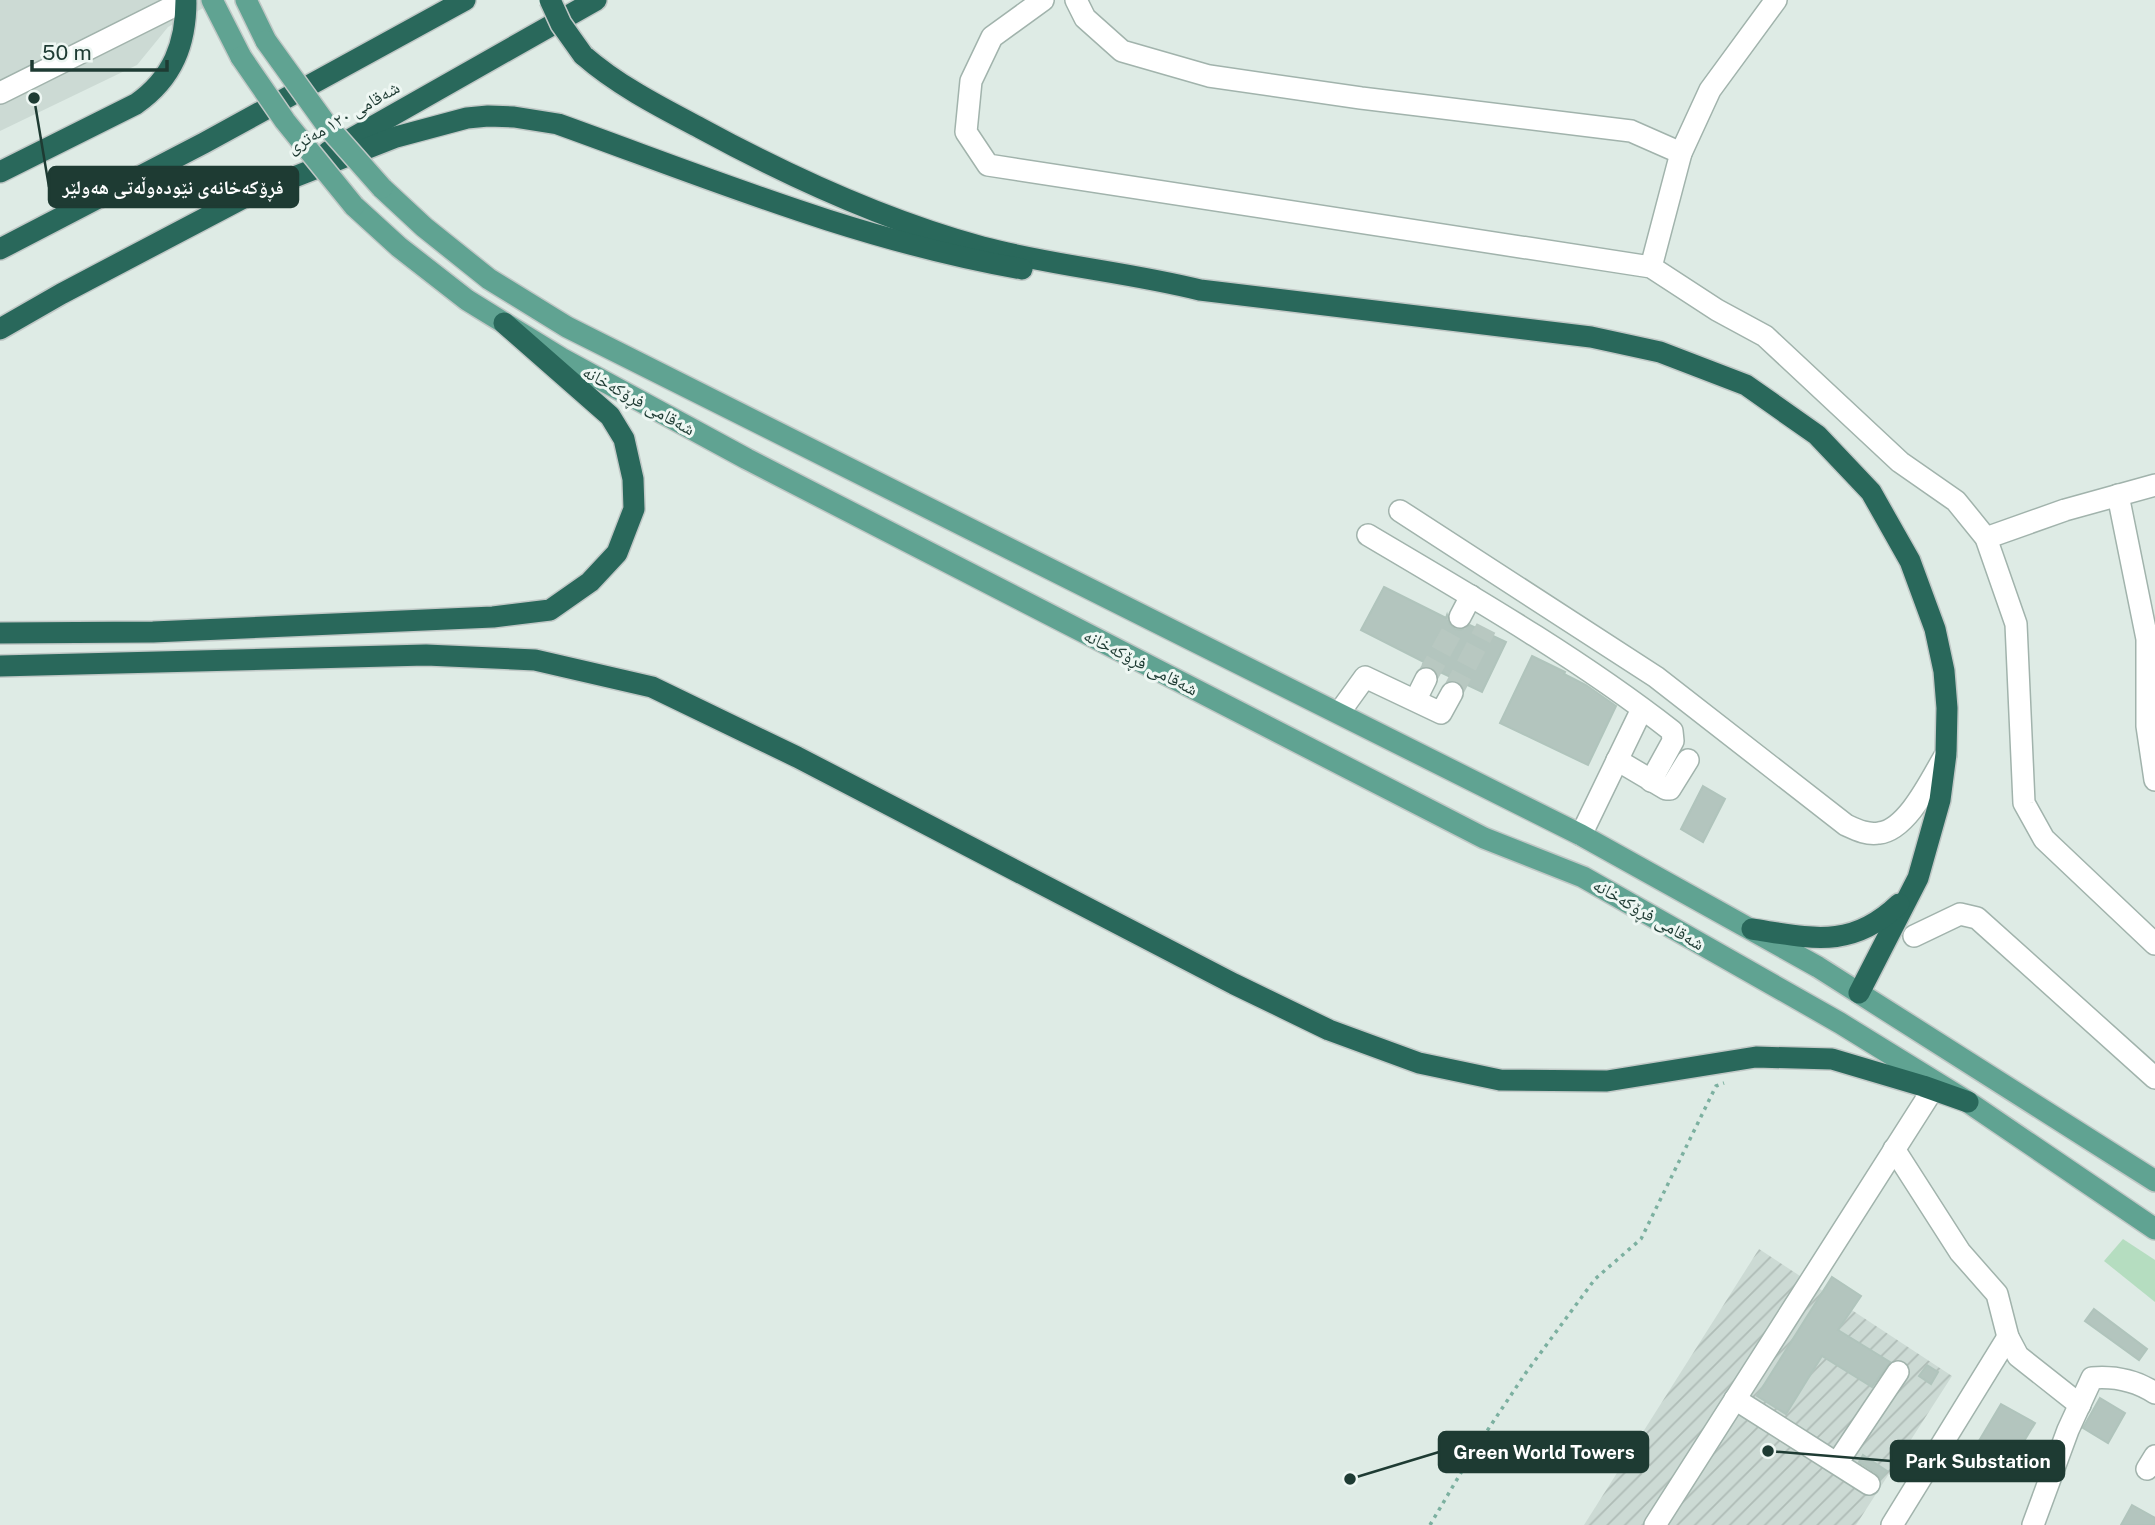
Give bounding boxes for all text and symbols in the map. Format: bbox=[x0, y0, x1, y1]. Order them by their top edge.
scale bar bbox=[32, 28, 166, 72]
text: 50 m bbox=[42, 40, 92, 65]
street label: شەقامی ١٢٠ مەتری bbox=[283, 76, 404, 159]
callout: فڕۆکەخانەی نێودەوڵەتی هەولێر bbox=[49, 167, 298, 207]
text: فڕۆکەخانەی نێودەوڵەتی هەولێر bbox=[61, 176, 284, 202]
street label: شەقامی فڕۆکەخانە bbox=[577, 361, 699, 443]
street label: شەقامی فڕۆکەخانە bbox=[1079, 624, 1201, 703]
street label: شەقامی فڕۆکەخانە bbox=[1588, 874, 1708, 958]
callout: Green World Towers bbox=[1439, 1432, 1648, 1472]
text: Green World Towers bbox=[1453, 1441, 1635, 1463]
callout: Park Substation bbox=[1891, 1441, 2064, 1481]
text: Park Substation bbox=[1905, 1450, 2051, 1472]

